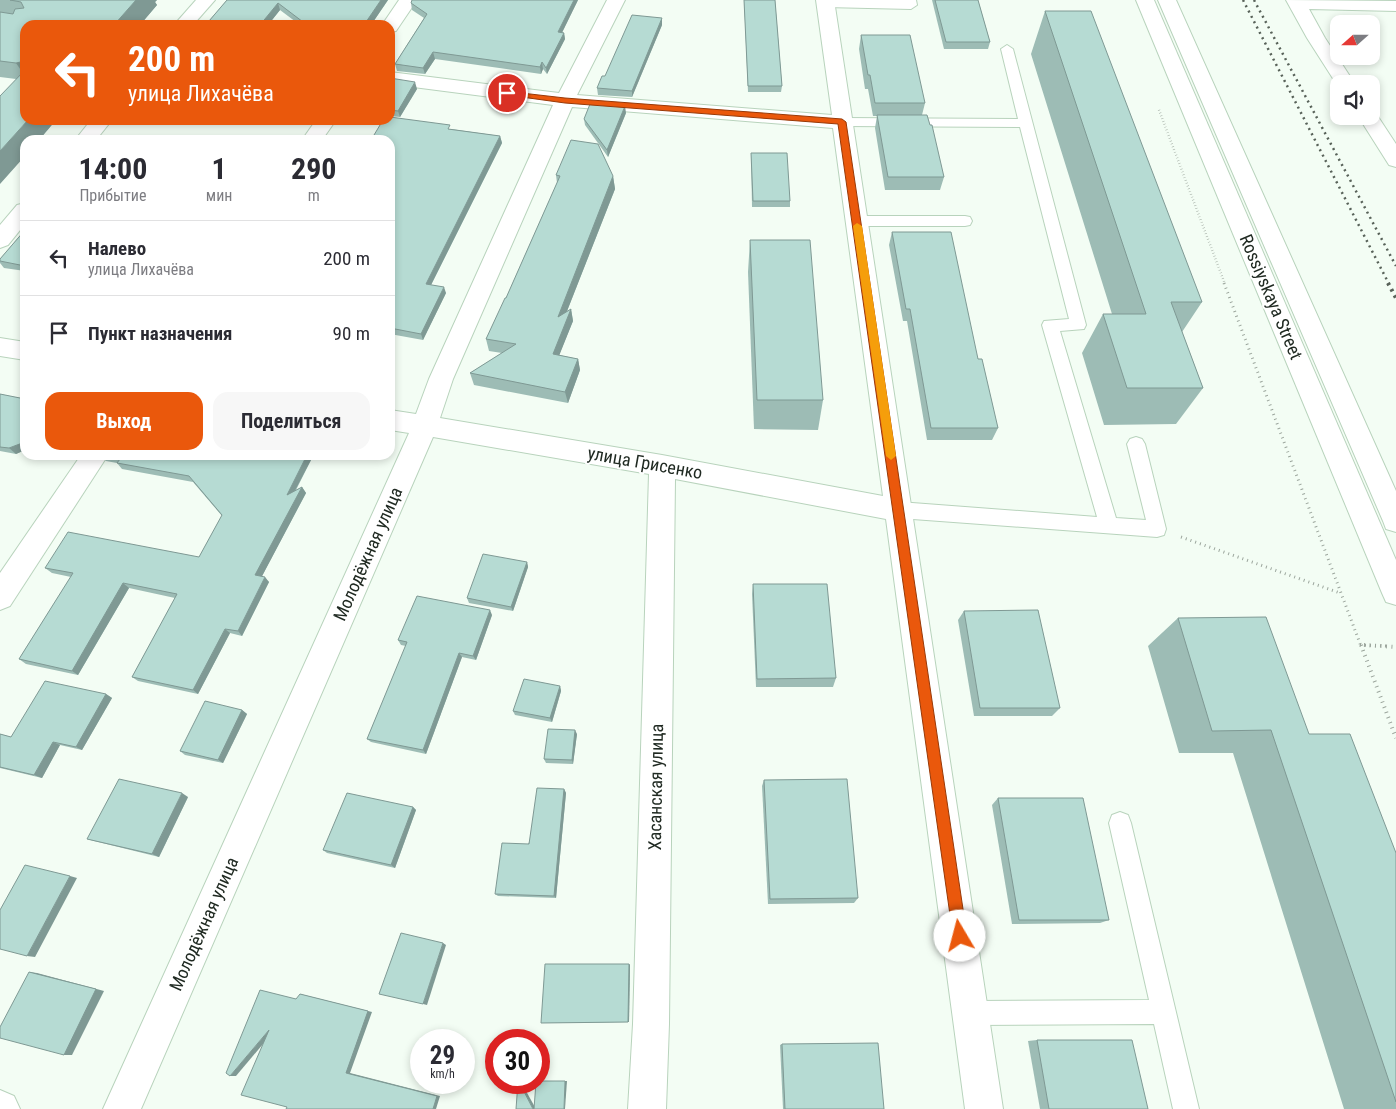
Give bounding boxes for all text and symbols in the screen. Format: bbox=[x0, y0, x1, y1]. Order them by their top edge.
north arrow bbox=[1330, 15, 1380, 65]
map controls bbox=[1330, 15, 1380, 125]
text: 200 m bbox=[128, 39, 215, 80]
icon: left bbox=[45, 40, 110, 105]
pin bbox=[486, 72, 528, 114]
button: sound bbox=[1330, 75, 1380, 125]
icon: arrive bbox=[493, 79, 521, 107]
text: улица Лихачёва bbox=[128, 81, 274, 106]
text: 14:00 bbox=[79, 151, 147, 186]
text: 1 bbox=[212, 151, 227, 186]
text: 290 bbox=[291, 151, 336, 186]
text: Прибытие bbox=[79, 186, 146, 205]
text: мин bbox=[206, 186, 232, 205]
text: m bbox=[308, 186, 320, 205]
street label: Rossiyskaya Street bbox=[1236, 231, 1307, 362]
text: Налево bbox=[88, 237, 146, 260]
icon: left bbox=[45, 244, 73, 272]
text: 200 m bbox=[323, 247, 370, 270]
text: улица Лихачёва bbox=[88, 260, 194, 279]
icon: arrive bbox=[45, 319, 73, 347]
text: Пункт назначения bbox=[88, 322, 232, 345]
text: 90 m bbox=[333, 322, 370, 345]
button: Выход bbox=[45, 392, 203, 450]
button: Поделиться bbox=[213, 392, 370, 450]
street label: улица Грисенко bbox=[586, 442, 704, 483]
street label: Молодёжная улица bbox=[329, 484, 406, 624]
street label: Хасанская улица bbox=[644, 724, 667, 850]
street label: Молодёжная улица bbox=[165, 854, 242, 994]
position arrow bbox=[933, 909, 985, 961]
speed limit sign: 30 bbox=[485, 1029, 550, 1094]
text: 29 bbox=[430, 1041, 455, 1070]
text: km/h bbox=[430, 1067, 455, 1081]

